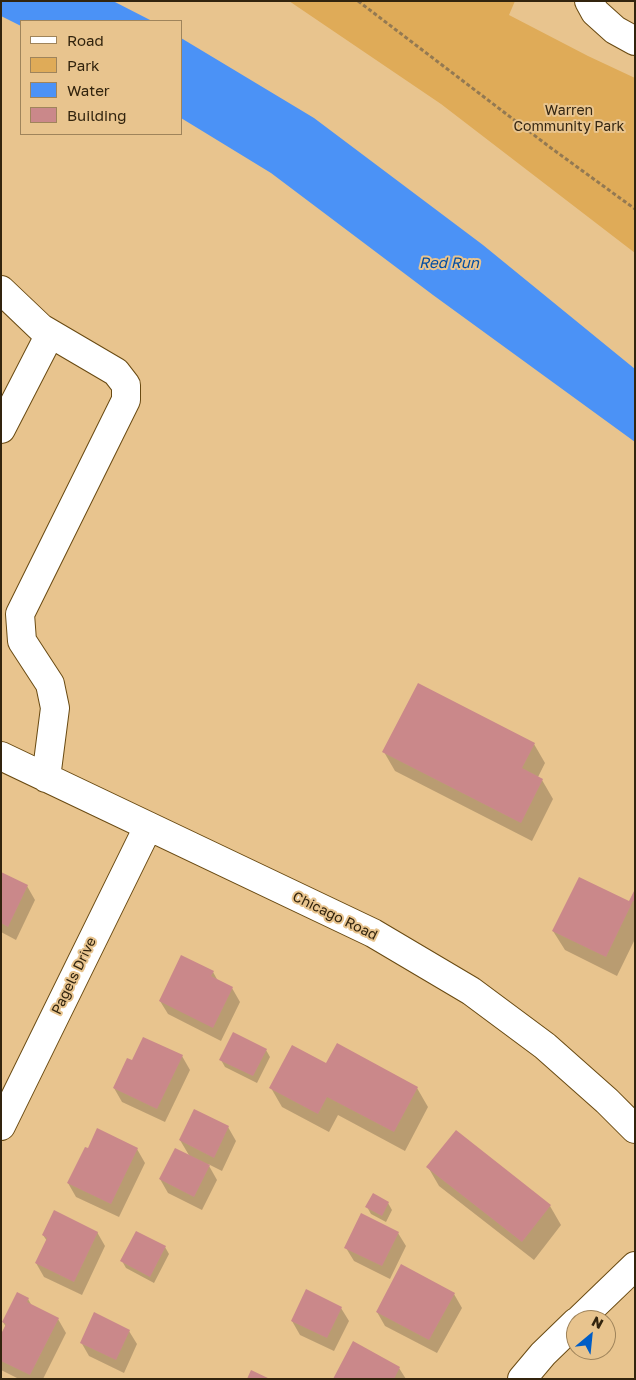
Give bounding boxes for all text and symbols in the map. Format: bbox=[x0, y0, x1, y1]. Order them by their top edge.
legend bbox=[20, 20, 182, 135]
text: Road bbox=[67, 31, 104, 49]
text: Park bbox=[67, 56, 99, 74]
text: Water bbox=[67, 81, 110, 99]
park label: Warren Community Park bbox=[513, 103, 625, 136]
text: Building bbox=[67, 106, 127, 124]
water label: Red Run bbox=[419, 254, 479, 272]
street label: Chicago Road bbox=[290, 888, 380, 944]
street label: Pagels Drive bbox=[48, 935, 100, 1017]
north arrow bbox=[566, 1310, 616, 1360]
text: N bbox=[589, 1312, 606, 1332]

